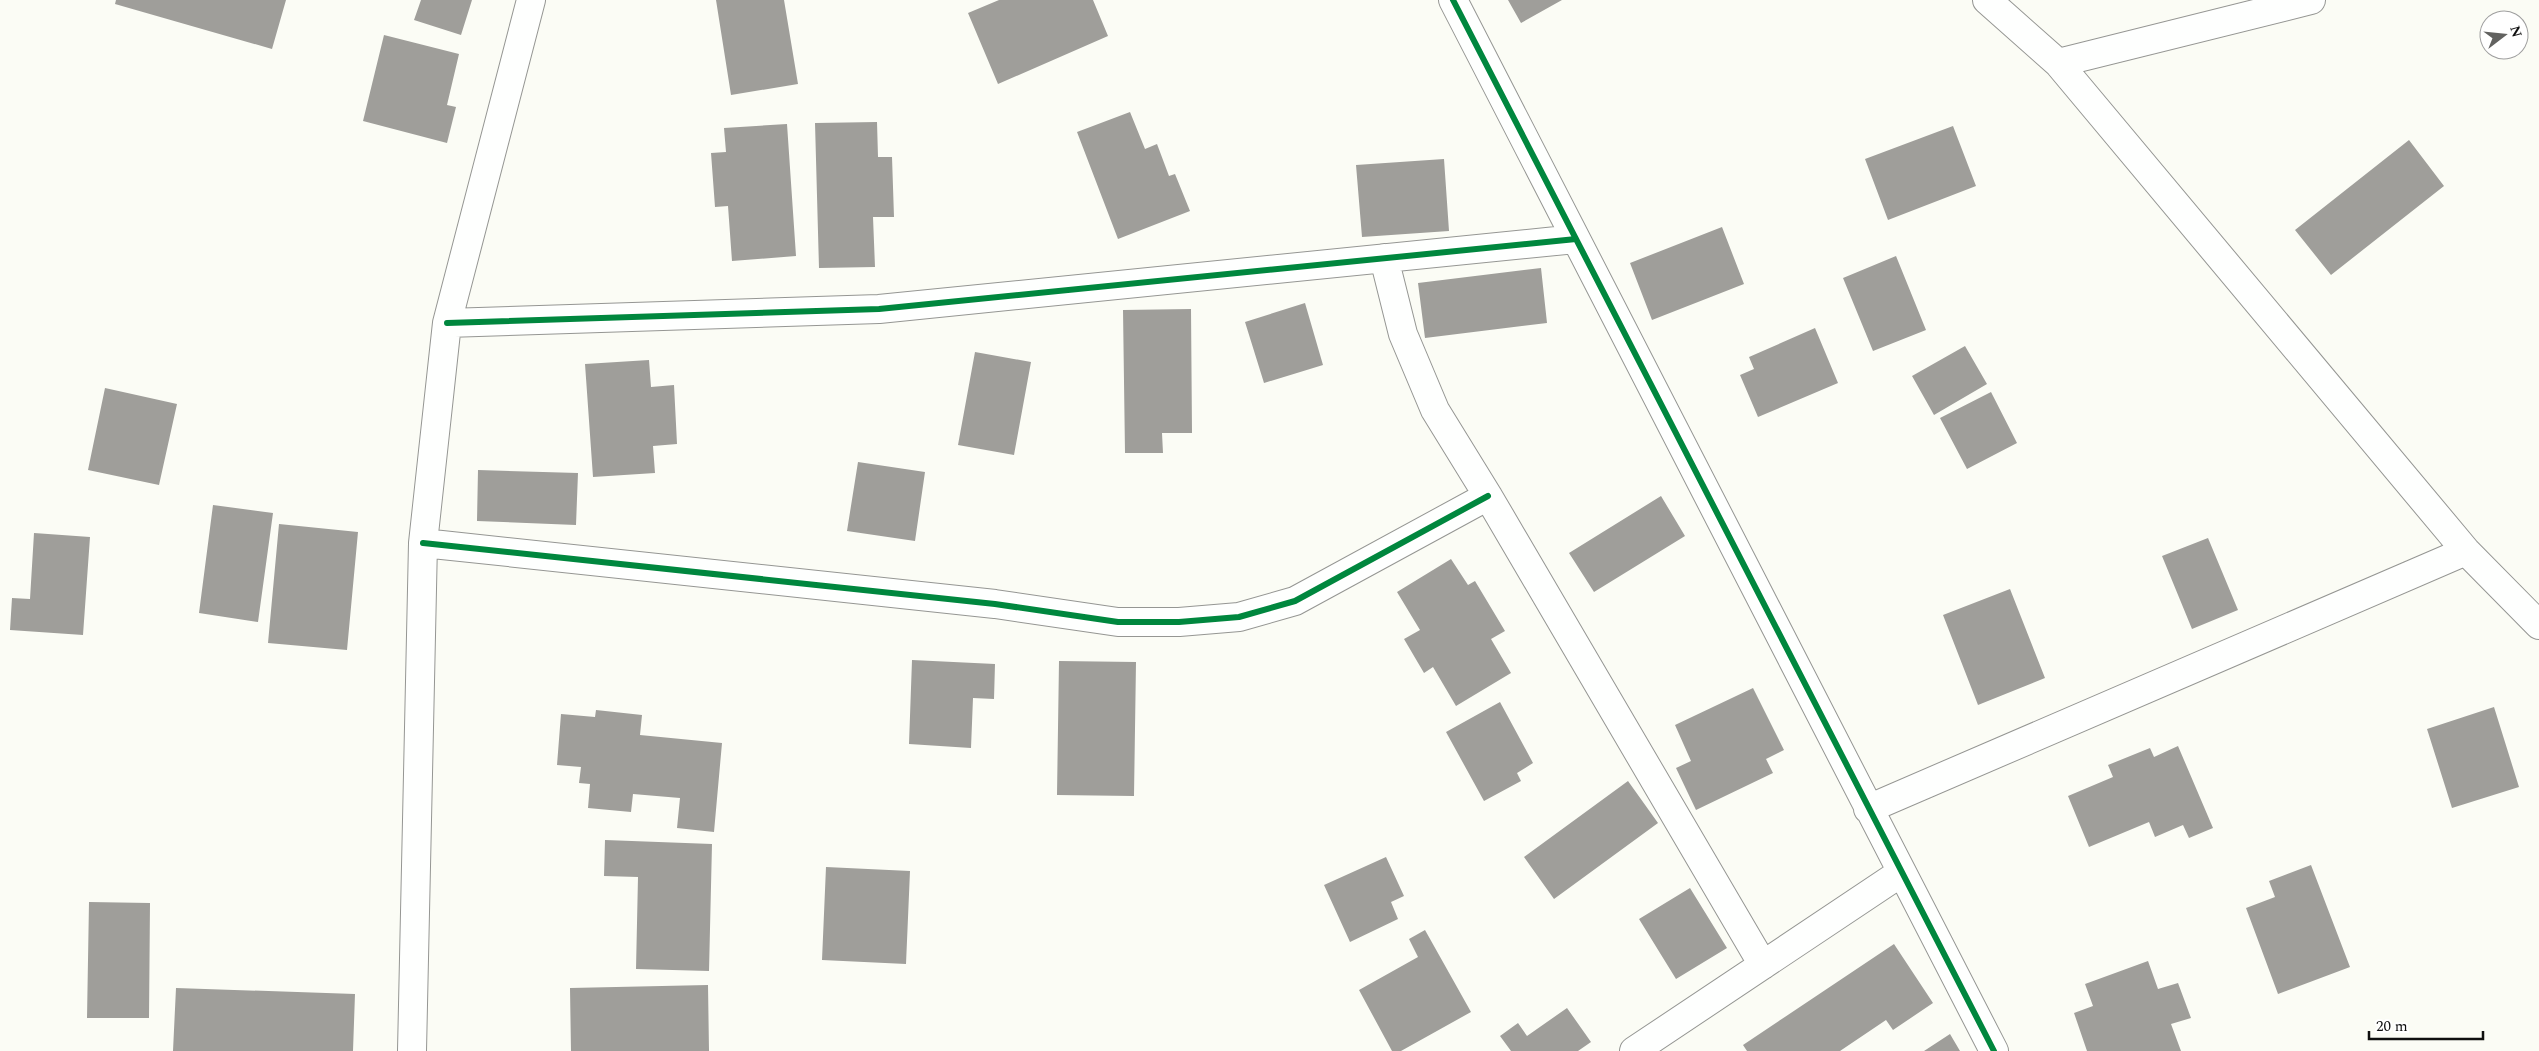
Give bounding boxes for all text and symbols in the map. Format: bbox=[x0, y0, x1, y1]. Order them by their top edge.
north arrow bbox=[2479, 10, 2529, 60]
text: N bbox=[2504, 23, 2528, 40]
scale bar bbox=[2369, 1008, 2483, 1040]
text: 20 m bbox=[2376, 1015, 2408, 1038]

